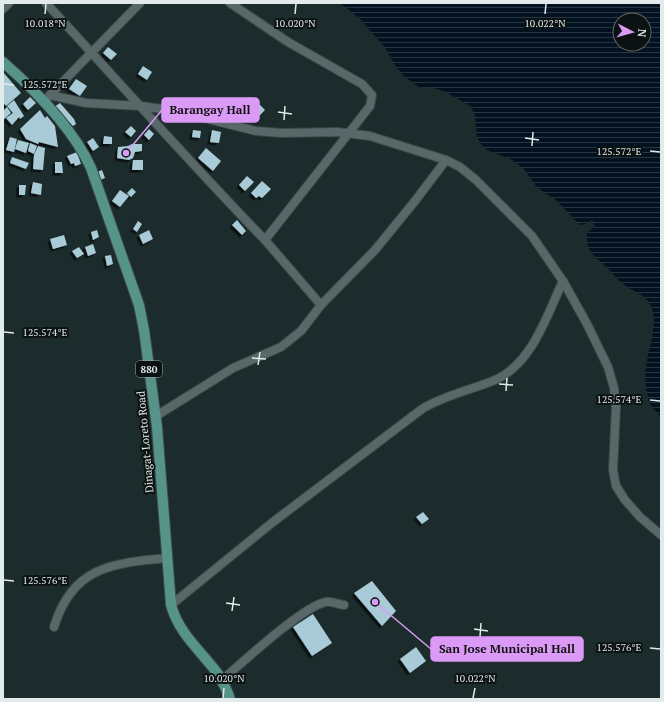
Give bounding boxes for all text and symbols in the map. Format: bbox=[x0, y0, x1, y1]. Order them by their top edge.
north arrow bbox=[612, 12, 652, 52]
text: 10.018°N bbox=[25, 17, 66, 30]
text: 10.020°N bbox=[275, 17, 316, 30]
text: 10.022°N bbox=[525, 17, 566, 30]
text: N bbox=[634, 28, 649, 39]
text: 125.572°E bbox=[23, 78, 68, 91]
callout: Barangay Hall bbox=[162, 98, 259, 122]
text: Barangay Hall bbox=[170, 102, 250, 117]
text: 125.572°E bbox=[597, 145, 642, 158]
text: 125.574°E bbox=[23, 326, 68, 339]
road number: 880 bbox=[136, 361, 162, 377]
street label: Dinagat-Loreto Road bbox=[134, 391, 156, 493]
text: 125.574°E bbox=[597, 393, 642, 406]
text: 125.576°E bbox=[23, 574, 68, 587]
callout: San Jose Municipal Hall bbox=[431, 637, 583, 661]
text: San Jose Municipal Hall bbox=[439, 641, 575, 656]
text: 125.576°E bbox=[597, 641, 642, 654]
text: 10.020°N bbox=[204, 672, 245, 685]
text: 10.022°N bbox=[455, 672, 496, 685]

